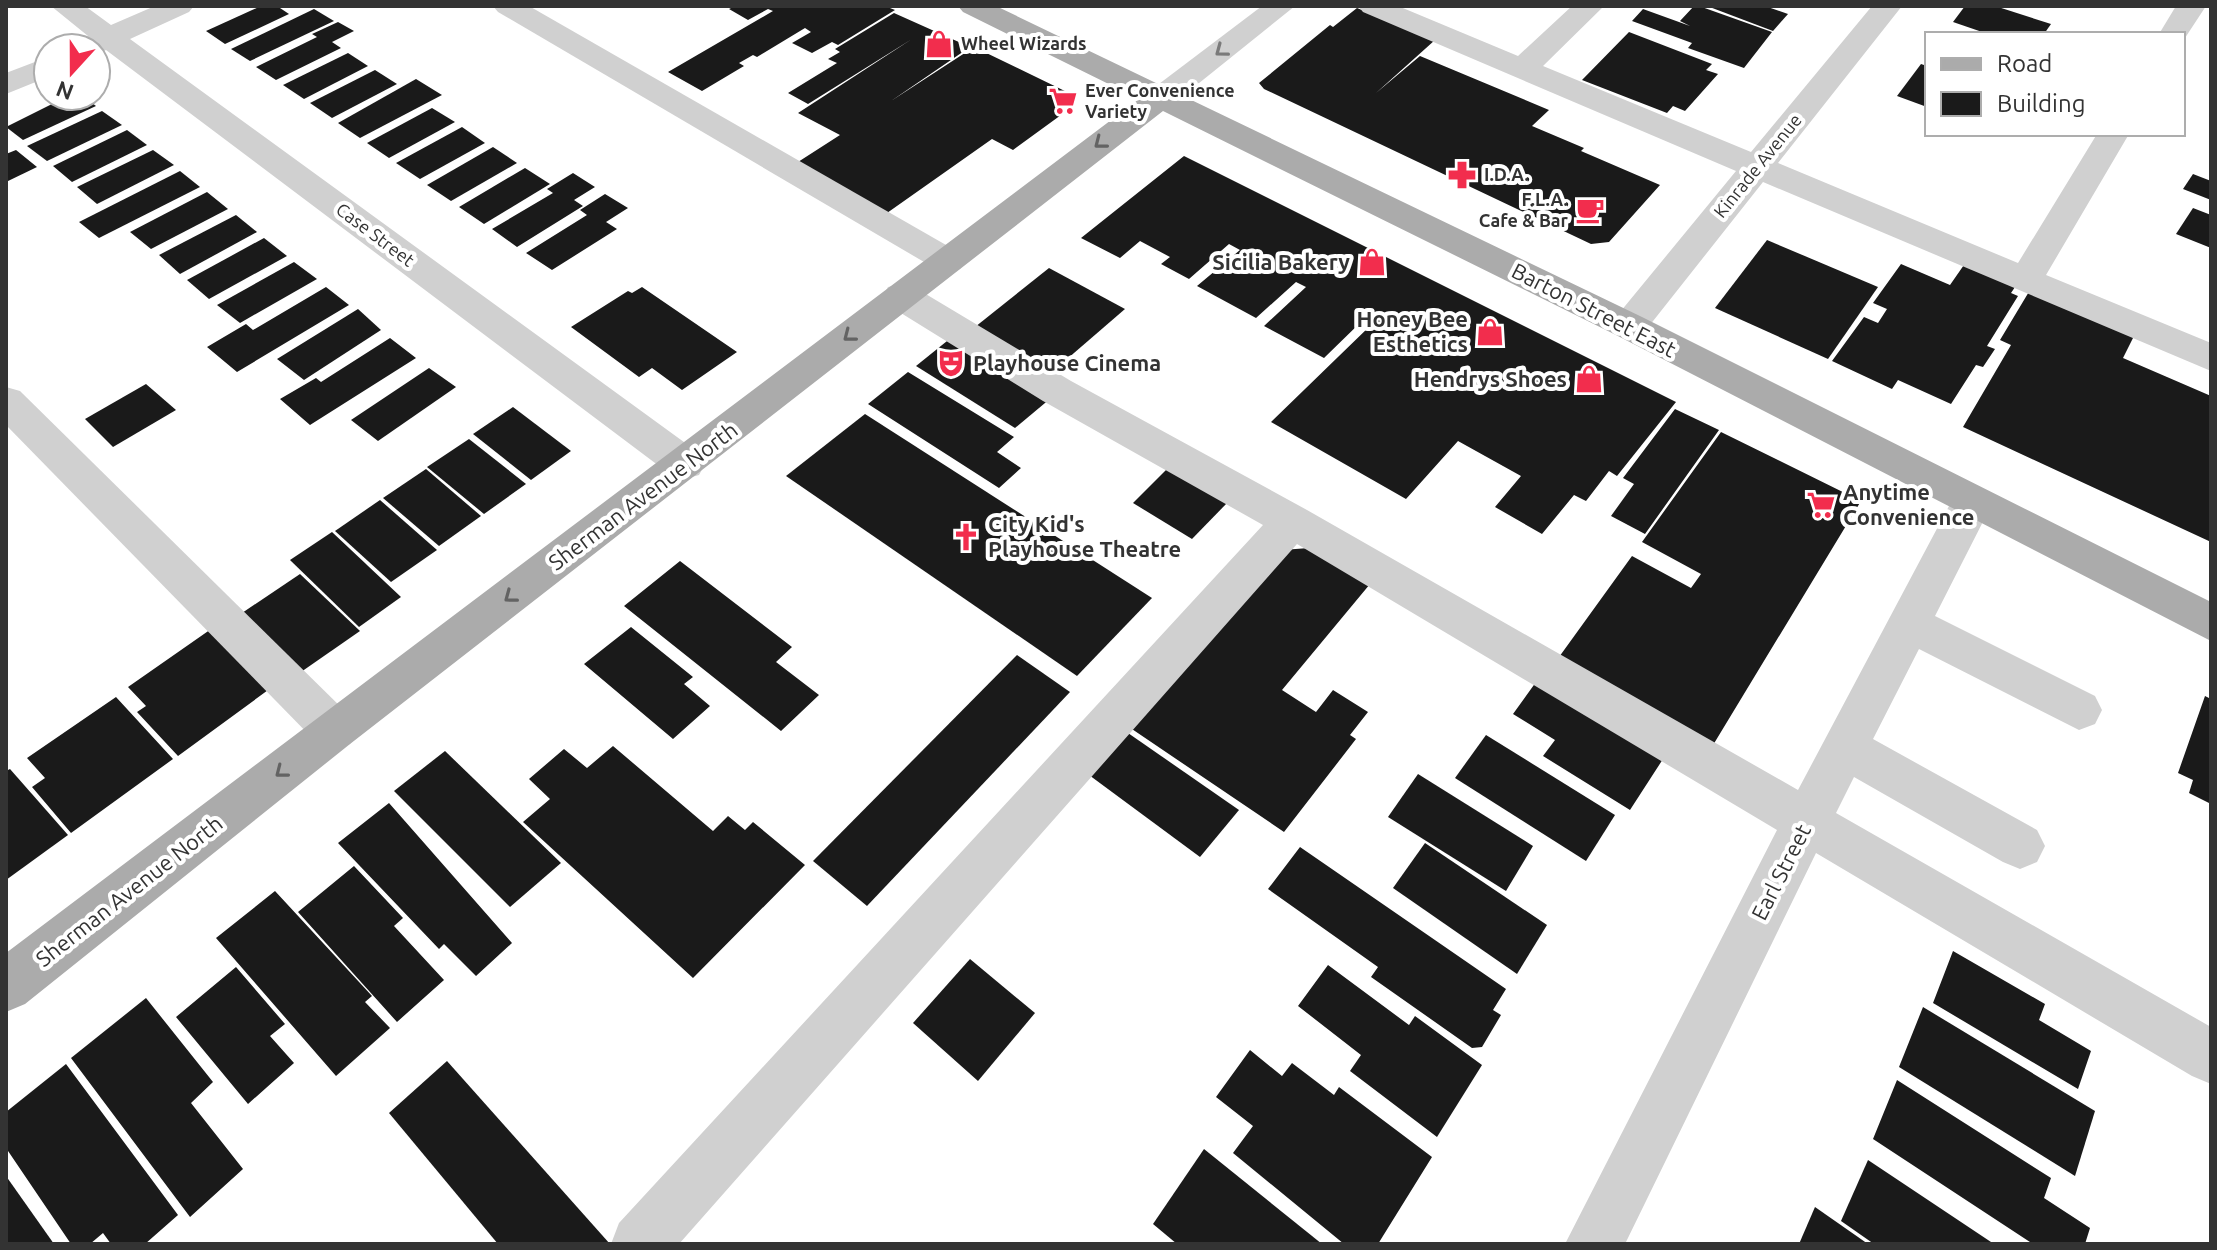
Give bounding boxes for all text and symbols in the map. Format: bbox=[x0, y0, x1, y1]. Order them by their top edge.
shop icon: Wheel Wizards bbox=[924, 29, 954, 59]
north arrow bbox=[32, 32, 112, 112]
legend bbox=[1925, 32, 2185, 136]
place label: Wheel Wizards bbox=[961, 33, 1087, 53]
one-way arrow bbox=[1215, 42, 1230, 56]
text: Road bbox=[1997, 50, 2052, 77]
text: N bbox=[53, 77, 77, 106]
place label: Ever Convenience Variety bbox=[1085, 80, 1235, 121]
supermarket icon: Ever Convenience Variety bbox=[1048, 86, 1078, 116]
text: Building bbox=[1997, 90, 2085, 117]
street label: Kinrade Avenue bbox=[1709, 110, 1805, 221]
one-way arrow bbox=[1094, 134, 1109, 148]
pharmacy icon: I.D.A. bbox=[1447, 160, 1477, 190]
place label: I.D.A. bbox=[1484, 164, 1529, 184]
place label: F.L.A. Cafe & Bar bbox=[1479, 189, 1569, 230]
cafe icon: F.L.A. Cafe & Bar bbox=[1575, 195, 1605, 225]
street label: Case Street bbox=[333, 198, 419, 270]
shop icon: Sicilia Bakery bbox=[1357, 247, 1387, 277]
place label: Sicilia Bakery bbox=[1212, 249, 1350, 274]
street label: Barton Street East bbox=[1508, 257, 1681, 362]
place label: Honey Bee Esthetics bbox=[1356, 306, 1468, 356]
shop icon: Honey Bee Esthetics bbox=[1475, 317, 1505, 347]
one-way arrow bbox=[843, 326, 858, 340]
theatre icon: Playhouse Cinema bbox=[936, 348, 966, 378]
place label: Playhouse Cinema bbox=[973, 350, 1161, 375]
shop icon: Hendrys Shoes bbox=[1574, 364, 1604, 394]
place label: Hendrys Shoes bbox=[1414, 366, 1567, 391]
street label: Sherman Avenue North bbox=[543, 416, 742, 575]
place label: Anytime Convenience bbox=[1843, 479, 1974, 529]
supermarket icon: Anytime Convenience bbox=[1806, 490, 1836, 520]
place label: City Kid's Playhouse Theatre bbox=[988, 511, 1181, 561]
church icon: City Kid's Playhouse Theatre bbox=[951, 522, 981, 552]
one-way arrow bbox=[504, 587, 519, 601]
one-way arrow bbox=[275, 762, 290, 776]
street label: Sherman Avenue North bbox=[30, 810, 227, 971]
street label: Earl Street bbox=[1746, 819, 1816, 924]

